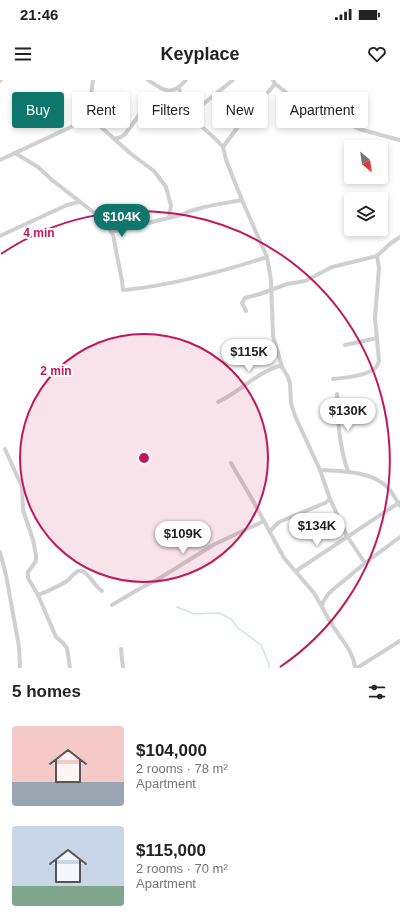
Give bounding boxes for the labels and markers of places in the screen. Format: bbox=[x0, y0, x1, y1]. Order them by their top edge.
pin: $104K bbox=[94, 204, 150, 238]
pin: $115K bbox=[221, 339, 277, 373]
pin: $130K bbox=[320, 398, 376, 432]
centre of rings bbox=[137, 451, 151, 465]
pin: $134K bbox=[289, 513, 345, 547]
pin: $109K bbox=[155, 521, 211, 555]

